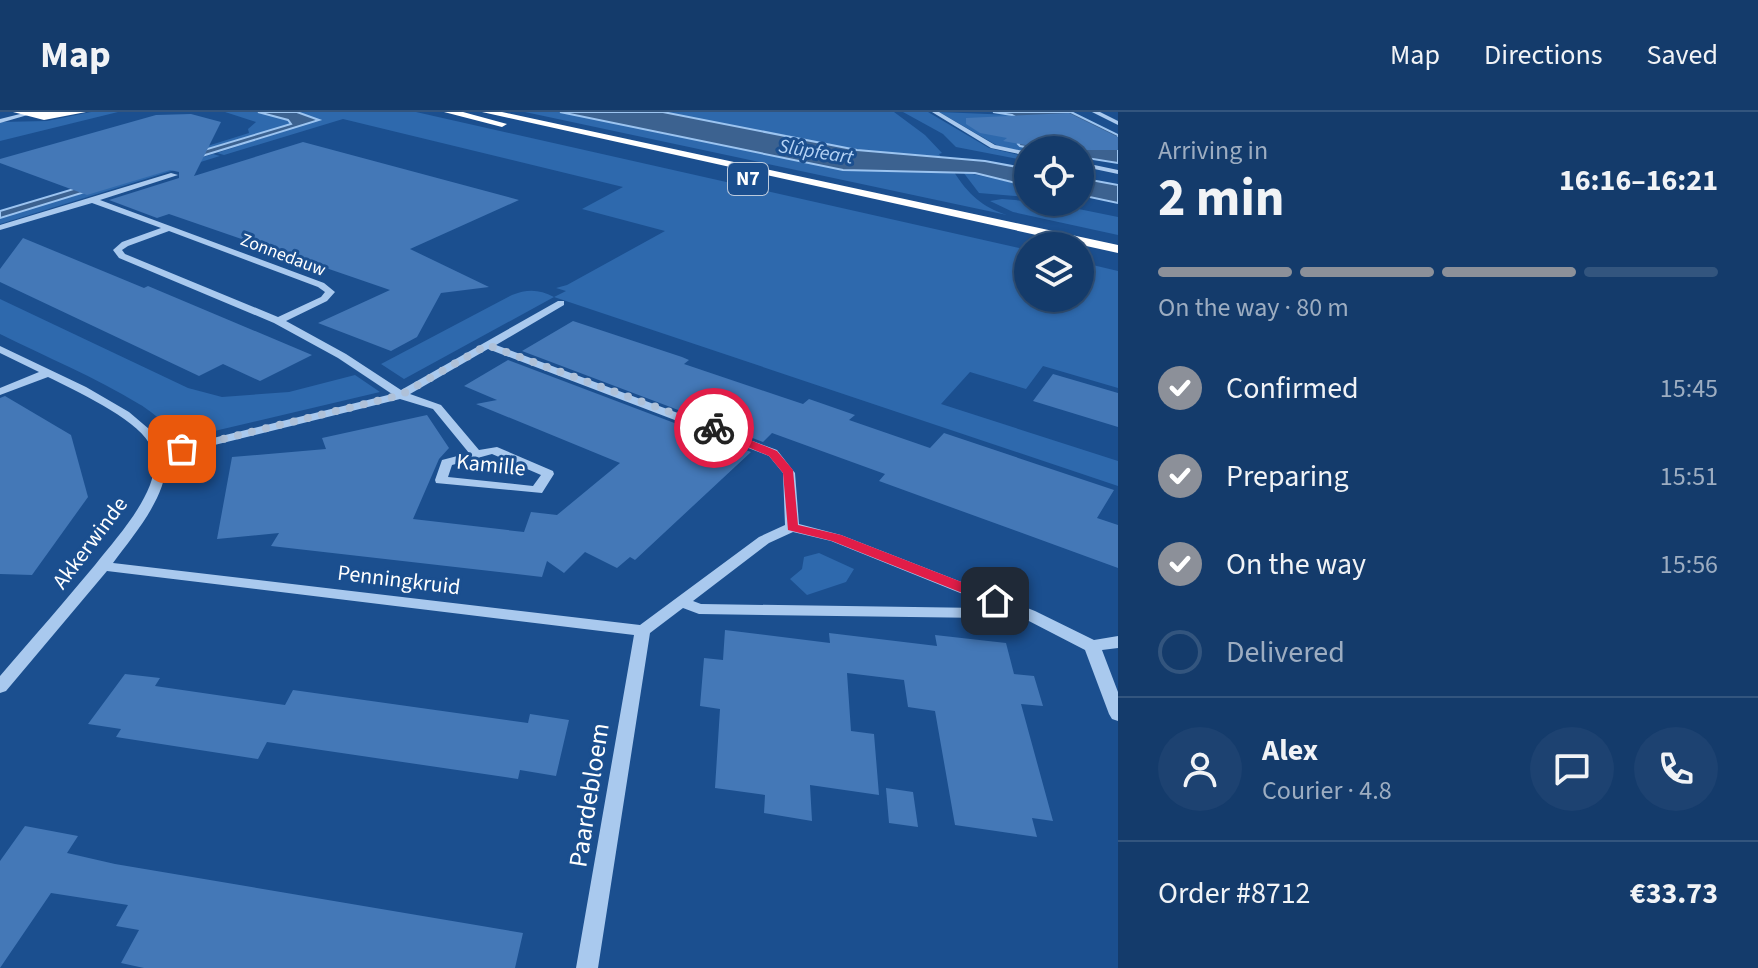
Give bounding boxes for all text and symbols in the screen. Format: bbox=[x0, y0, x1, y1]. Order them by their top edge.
text: Map bbox=[40, 28, 111, 82]
text: Map bbox=[1390, 35, 1440, 75]
text: Directions bbox=[1484, 35, 1603, 75]
text: Saved bbox=[1647, 35, 1718, 75]
water label: Slûpfeart bbox=[777, 132, 856, 172]
text: Arriving in bbox=[1158, 132, 1268, 169]
map controls bbox=[1014, 136, 1094, 312]
button: locate bbox=[1014, 136, 1094, 216]
text: 16:16–16:21 bbox=[1559, 159, 1718, 202]
text: 2 min bbox=[1158, 162, 1285, 236]
road number: N7 bbox=[728, 163, 768, 195]
street label: Zonnedauw bbox=[237, 227, 329, 283]
button: layers bbox=[1014, 232, 1094, 312]
text: On the way · 80 m bbox=[1158, 289, 1349, 326]
icon: check bbox=[1158, 366, 1202, 410]
text: Confirmed bbox=[1226, 367, 1359, 410]
text: 15:45 bbox=[1660, 370, 1718, 407]
courier bbox=[674, 388, 754, 468]
icon: bike bbox=[692, 406, 736, 450]
pin bbox=[148, 415, 216, 483]
icon: bag bbox=[160, 427, 204, 471]
street label: Kamille bbox=[455, 445, 527, 485]
icon: check bbox=[1158, 454, 1202, 498]
text: Preparing bbox=[1226, 455, 1349, 498]
text: 15:51 bbox=[1660, 458, 1718, 495]
street label: Akkerwinde bbox=[45, 490, 136, 596]
icon: check bbox=[1158, 542, 1202, 586]
text: On the way bbox=[1226, 543, 1366, 586]
text: 15:56 bbox=[1660, 546, 1718, 583]
street label: Penningkruid bbox=[336, 557, 462, 603]
pin bbox=[961, 567, 1029, 635]
icon: home bbox=[973, 579, 1017, 623]
text: Delivered bbox=[1226, 631, 1345, 674]
street label: Paardebloem bbox=[559, 720, 619, 870]
button: person bbox=[1158, 727, 1242, 811]
button: chat bbox=[1530, 727, 1614, 811]
button: phone bbox=[1634, 727, 1718, 811]
text: Alex bbox=[1262, 729, 1318, 772]
text: Courier · 4.8 bbox=[1262, 772, 1392, 809]
text: Order #8712 bbox=[1158, 872, 1311, 915]
text: €33.73 bbox=[1630, 872, 1718, 915]

